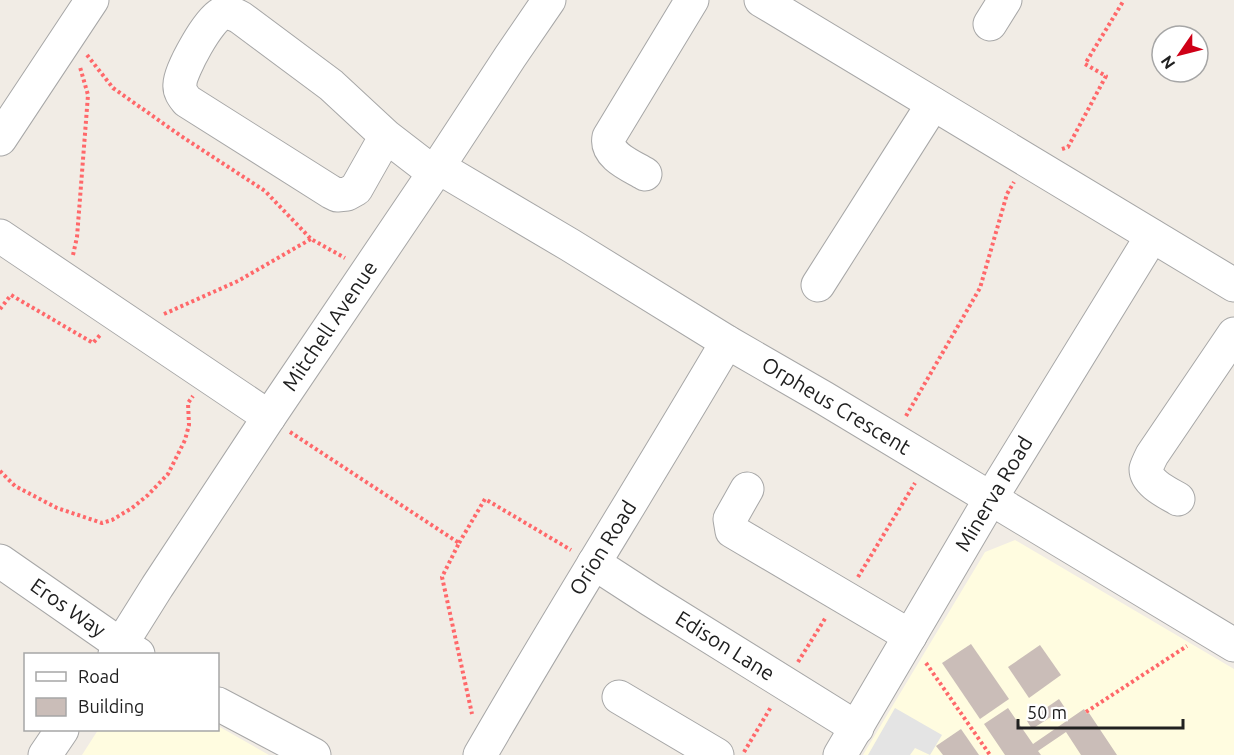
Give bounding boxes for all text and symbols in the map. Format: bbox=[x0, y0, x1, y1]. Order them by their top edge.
north arrow bbox=[1150, 24, 1210, 84]
text: N bbox=[1157, 53, 1179, 73]
street label: Mitchell Avenue bbox=[277, 256, 381, 395]
street label: Orpheus Crescent bbox=[758, 351, 915, 459]
street label: Minerva Road bbox=[949, 432, 1037, 555]
street label: Orion Road bbox=[564, 496, 641, 599]
street label: Eros Way bbox=[27, 573, 111, 642]
street label: Edison Lane bbox=[672, 605, 779, 685]
legend bbox=[24, 653, 219, 731]
text: Road bbox=[78, 666, 120, 686]
scale bar bbox=[1018, 692, 1183, 730]
text: Building bbox=[78, 696, 144, 716]
text: 50 m bbox=[1027, 702, 1067, 722]

